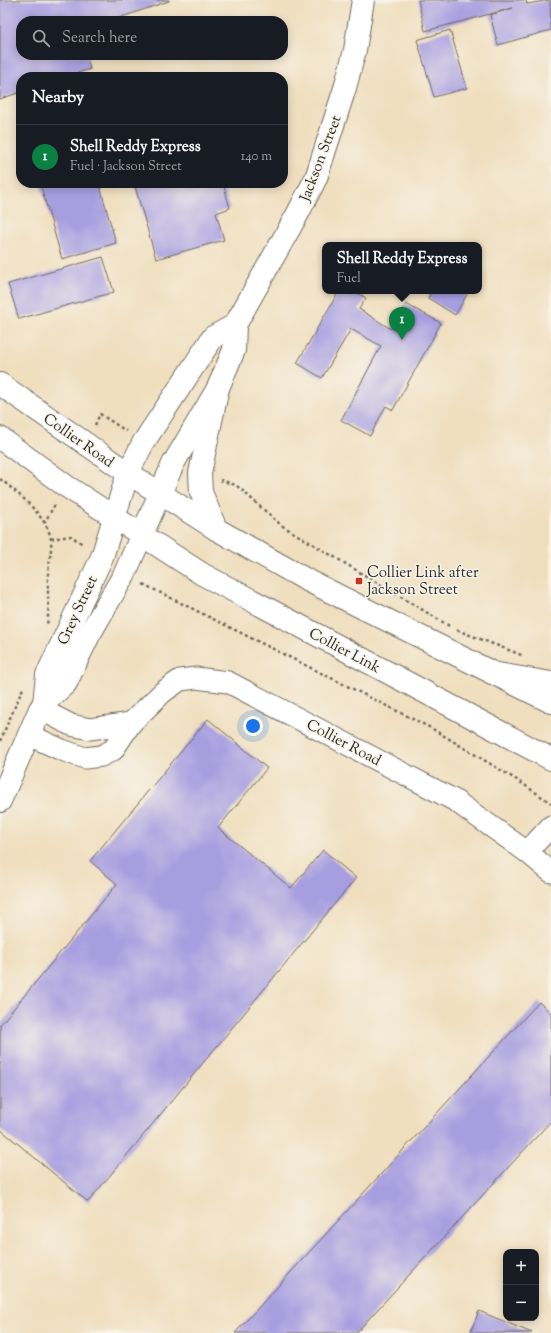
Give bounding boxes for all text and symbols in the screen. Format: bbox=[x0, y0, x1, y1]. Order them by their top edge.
search box bbox=[16, 16, 288, 60]
icon: search bbox=[30, 27, 52, 49]
text: Search here bbox=[62, 28, 137, 49]
text: Nearby bbox=[32, 86, 84, 110]
street label: Jackson Street bbox=[295, 112, 347, 206]
text: Shell Reddy Express bbox=[70, 137, 201, 158]
text: 1 bbox=[43, 148, 47, 166]
text: 140 m bbox=[241, 148, 272, 166]
text: Fuel · Jackson Street bbox=[70, 158, 182, 176]
popup bbox=[322, 242, 482, 294]
text: Shell Reddy Express bbox=[337, 249, 467, 270]
text: Fuel bbox=[337, 270, 361, 288]
pin: 1 bbox=[389, 307, 415, 340]
street label: Collier Road bbox=[39, 409, 118, 474]
place label: Collier Link after Jackson Street bbox=[366, 563, 479, 601]
street label: Grey Street bbox=[53, 573, 104, 649]
marker: Collier Link after Jackson Street bbox=[354, 576, 364, 586]
street label: Collier Link bbox=[305, 624, 384, 679]
street label: Collier Road bbox=[302, 715, 385, 772]
your location bbox=[243, 716, 263, 736]
map controls bbox=[503, 1249, 539, 1321]
button: + bbox=[503, 1249, 539, 1285]
button: − bbox=[503, 1285, 539, 1321]

